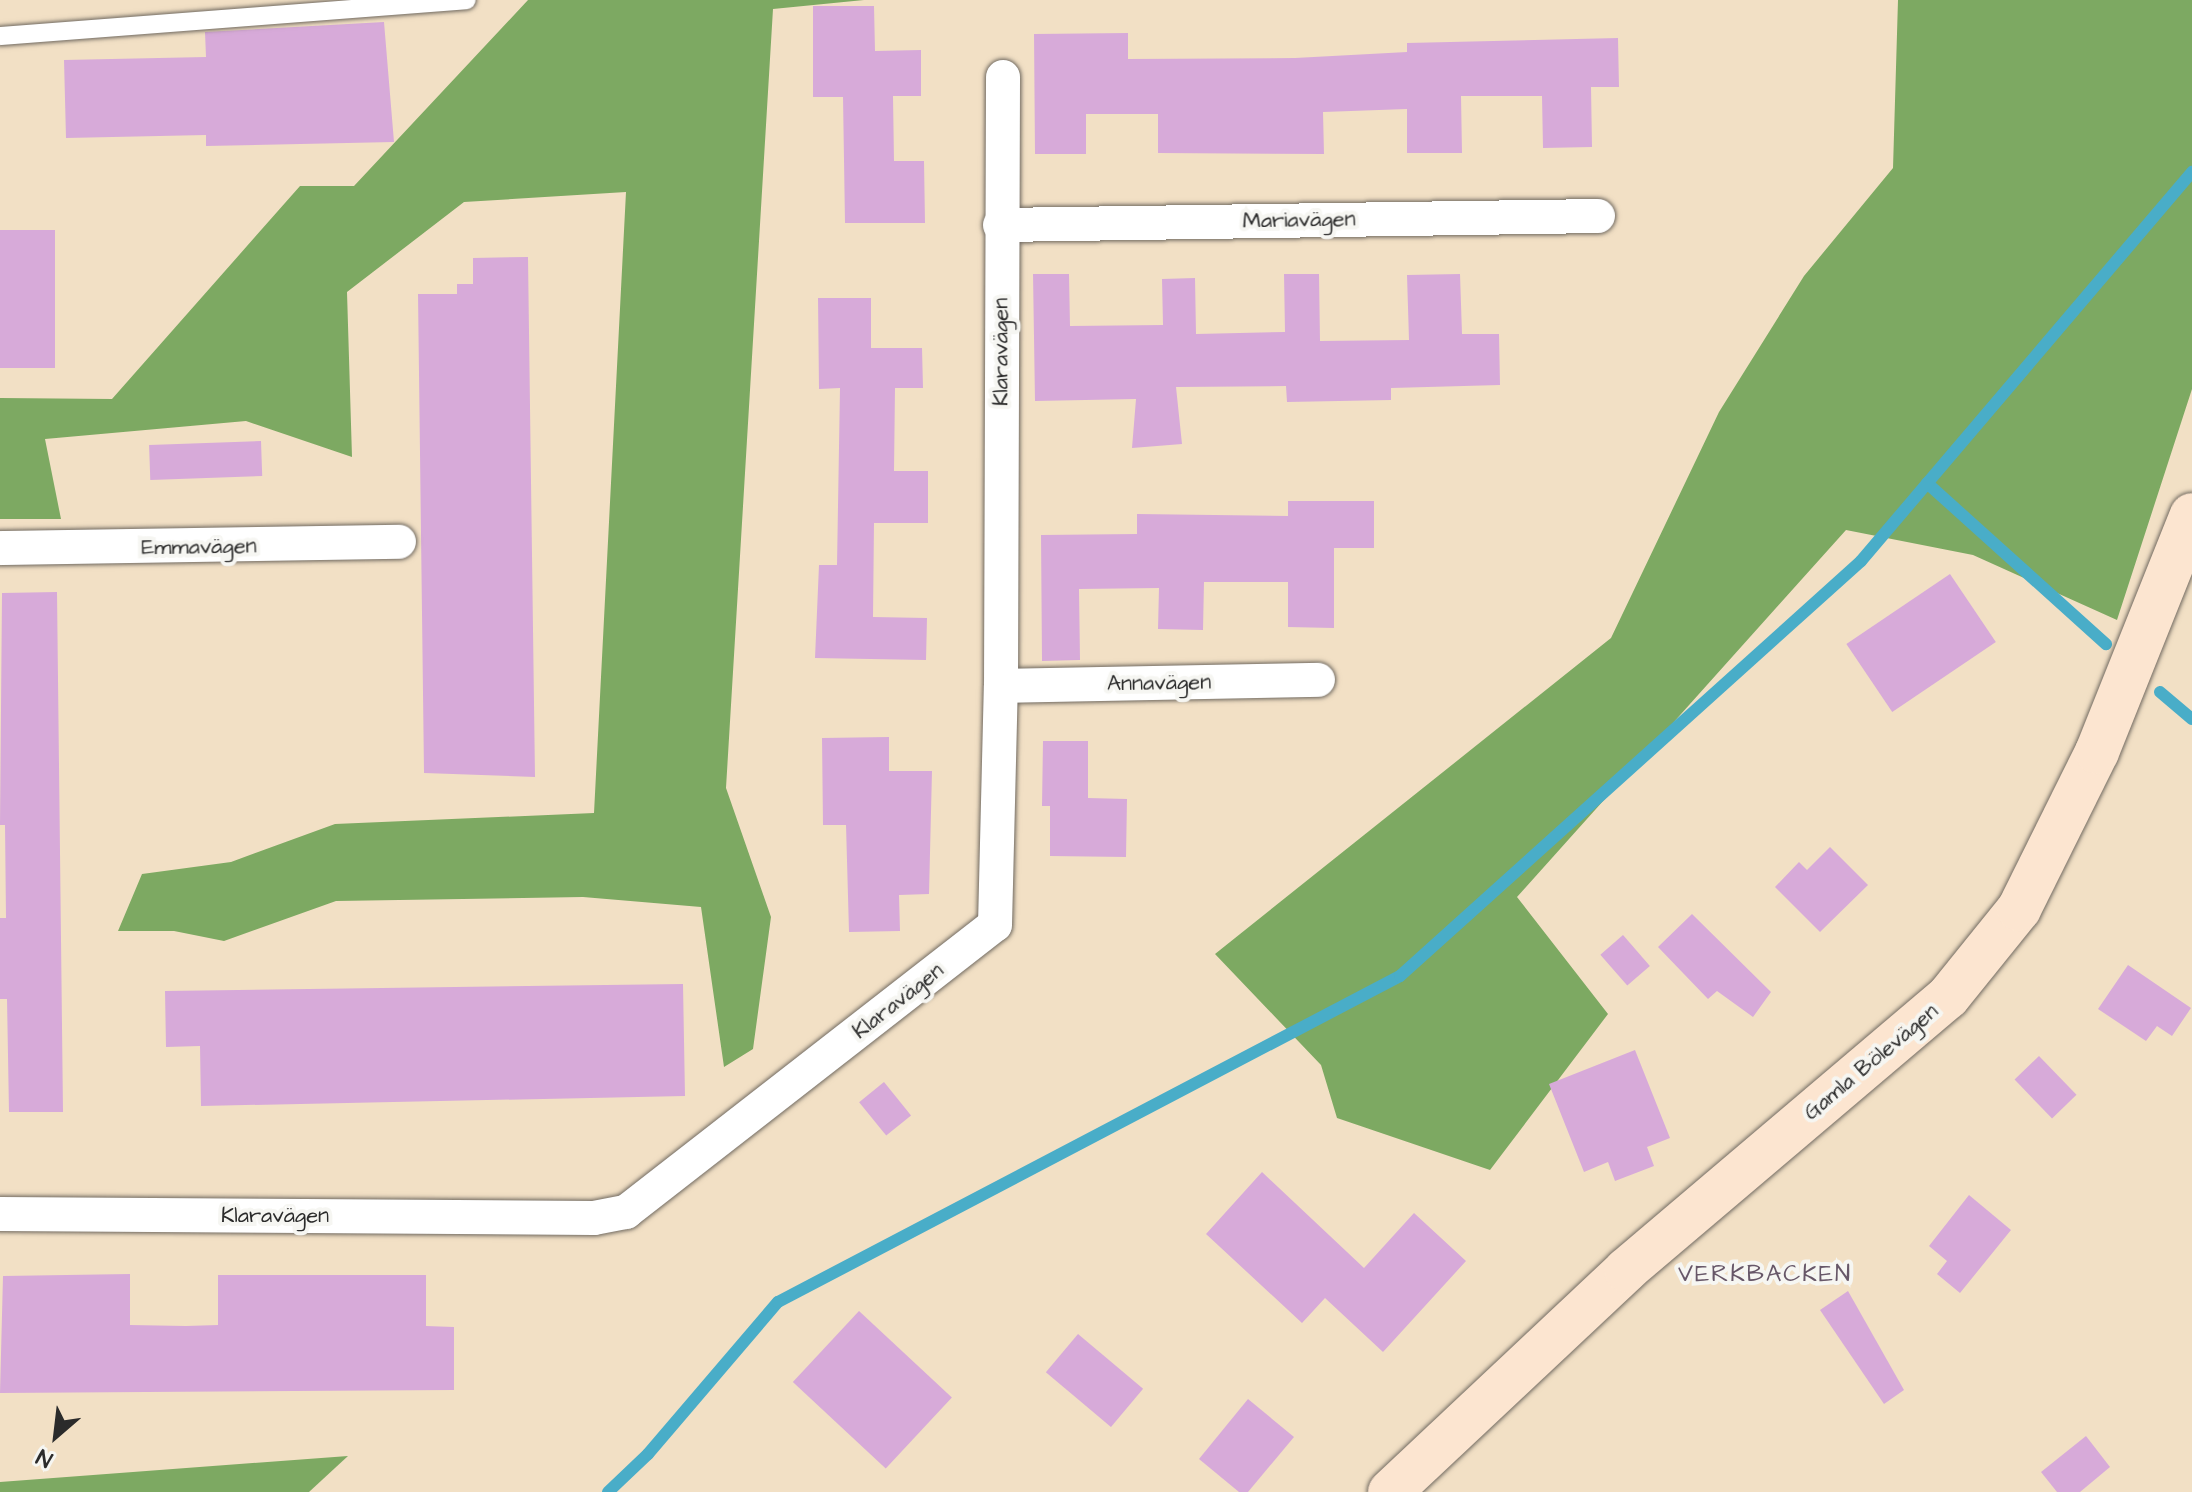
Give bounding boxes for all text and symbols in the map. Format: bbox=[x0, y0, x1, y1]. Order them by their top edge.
street label: Mariavägen bbox=[1242, 206, 1356, 234]
street label: Klaravägen bbox=[988, 298, 1014, 406]
street label: Emmavägen bbox=[141, 533, 257, 561]
street label: Annavägen bbox=[1107, 669, 1211, 697]
street label: Klaravägen bbox=[847, 957, 949, 1045]
street label: Gamla Bölevägen bbox=[1798, 998, 1944, 1126]
street label: Klaravägen bbox=[221, 1203, 329, 1229]
district label: VERKBACKEN bbox=[1678, 1261, 1852, 1289]
north arrow bbox=[16, 1396, 96, 1476]
text: N bbox=[31, 1441, 58, 1475]

